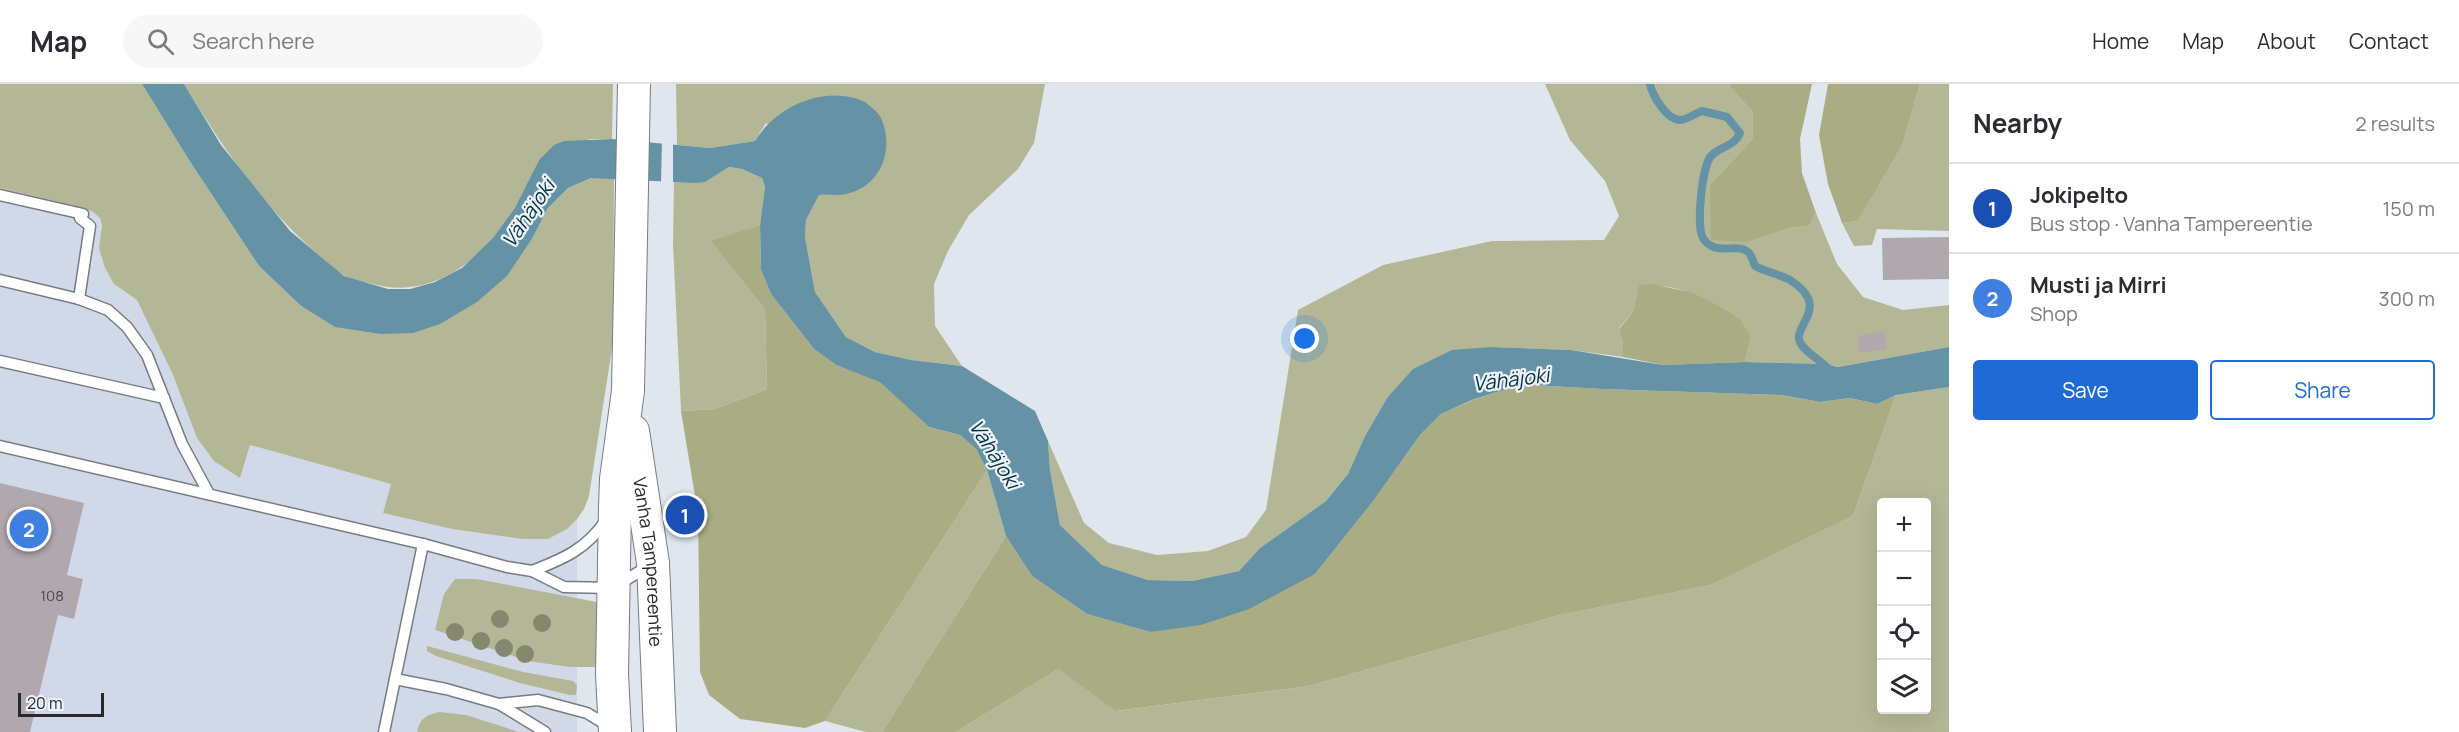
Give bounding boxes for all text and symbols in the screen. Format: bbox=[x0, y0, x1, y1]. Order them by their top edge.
search box bbox=[123, 14, 543, 68]
text: Map bbox=[30, 22, 87, 60]
icon: search bbox=[144, 25, 177, 58]
text: Search here bbox=[192, 26, 315, 56]
text: Home bbox=[2092, 27, 2149, 55]
text: Map bbox=[2182, 27, 2224, 55]
text: About bbox=[2257, 27, 2316, 55]
text: Contact bbox=[2349, 27, 2429, 55]
text: Nearby bbox=[1973, 105, 2062, 141]
text: 2 results bbox=[2355, 110, 2435, 137]
water label: Vähäjoki bbox=[495, 172, 562, 252]
text: Jokipelto bbox=[2030, 180, 2128, 210]
text: 1 bbox=[1988, 195, 1997, 222]
text: 150 m bbox=[2382, 195, 2435, 222]
text: Bus stop · Vanha Tampereentie bbox=[2030, 210, 2313, 237]
text: Musti ja Mirri bbox=[2030, 270, 2167, 300]
text: 2 bbox=[1987, 285, 1998, 312]
text: 300 m bbox=[2379, 285, 2435, 312]
text: Shop bbox=[2030, 300, 2078, 327]
your location bbox=[1290, 324, 1319, 353]
button: Save bbox=[1973, 360, 2198, 420]
button: Share bbox=[2210, 360, 2435, 420]
water label: Vähäjoki bbox=[1471, 361, 1553, 397]
water label: Vähäjoki bbox=[963, 414, 1028, 496]
street label: Vanha Tampereentie bbox=[628, 475, 668, 647]
pin: 1 bbox=[666, 492, 704, 538]
map controls bbox=[1877, 498, 1931, 714]
button: + bbox=[1877, 498, 1931, 552]
pin: 2 bbox=[9, 506, 48, 552]
button: − bbox=[1877, 552, 1931, 606]
house number: 108 bbox=[40, 585, 64, 606]
button: locate bbox=[1877, 606, 1931, 660]
button: layers bbox=[1877, 660, 1931, 714]
scale bar bbox=[18, 690, 104, 718]
text: 20 m bbox=[27, 692, 63, 714]

